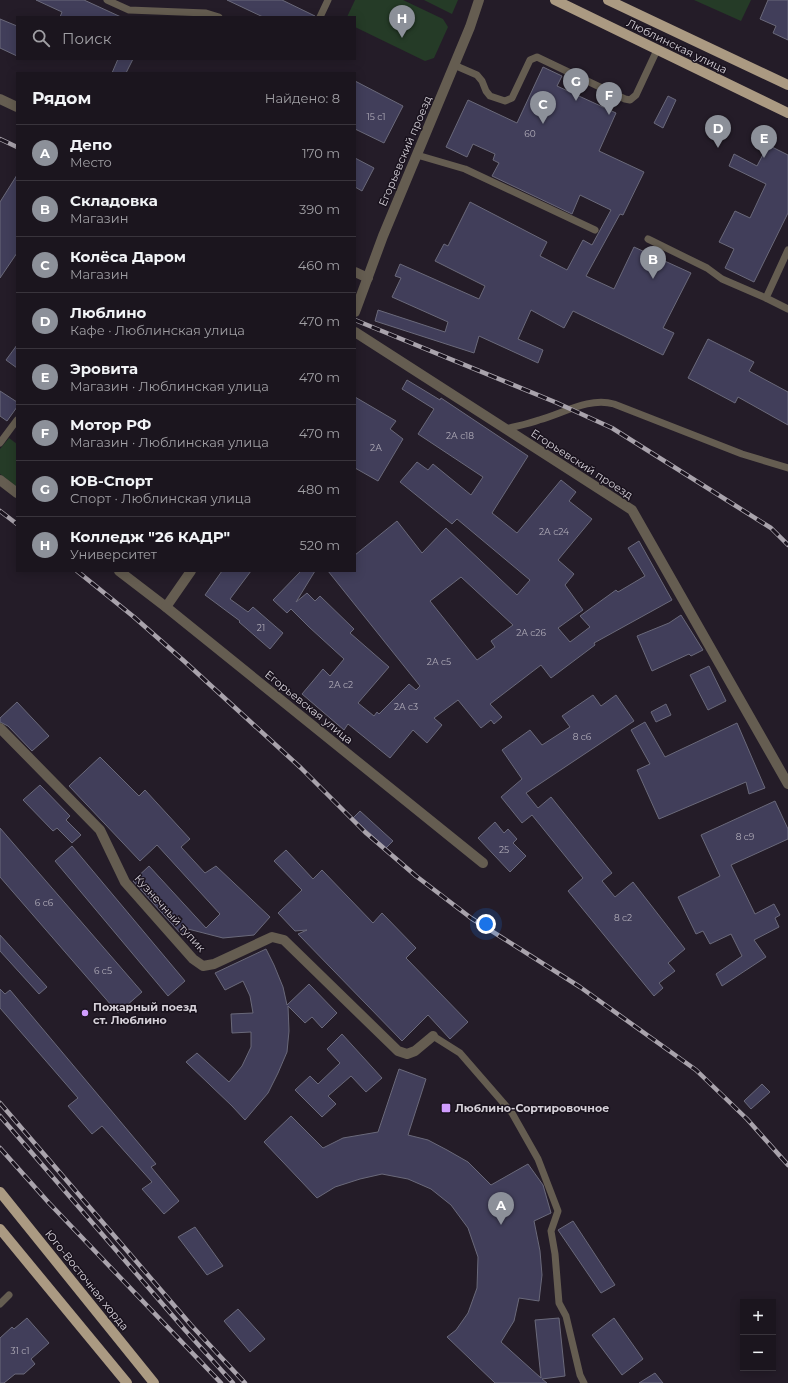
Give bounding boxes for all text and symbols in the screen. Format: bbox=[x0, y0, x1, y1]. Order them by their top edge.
pin: H bbox=[389, 5, 415, 38]
search box bbox=[16, 16, 356, 60]
street label: Люблинская улица bbox=[624, 16, 730, 76]
icon: search bbox=[30, 27, 52, 49]
text: Поиск bbox=[62, 29, 111, 48]
pin: G bbox=[563, 68, 589, 101]
pin: F bbox=[596, 82, 622, 115]
text: Рядом bbox=[32, 88, 91, 108]
text: Найдено: 8 bbox=[265, 90, 340, 106]
pin: C bbox=[530, 91, 556, 124]
street label: Егорьевский проезд bbox=[375, 94, 435, 208]
house number: 15 с1 bbox=[367, 111, 385, 122]
pin: D bbox=[705, 115, 731, 148]
pin: E bbox=[751, 125, 777, 158]
house number: 60 bbox=[524, 128, 536, 139]
text: Депо bbox=[70, 135, 112, 154]
text: A bbox=[40, 145, 50, 161]
text: 170 m bbox=[302, 145, 340, 161]
text: Место bbox=[70, 154, 112, 170]
text: Складовка bbox=[70, 191, 158, 210]
text: B bbox=[40, 201, 50, 217]
text: 390 m bbox=[299, 201, 340, 217]
text: Магазин bbox=[70, 210, 129, 226]
pin: B bbox=[640, 246, 666, 279]
text: Колёса Даром bbox=[70, 247, 186, 266]
text: C bbox=[40, 257, 50, 273]
text: 460 m bbox=[298, 257, 340, 273]
text: Магазин bbox=[70, 266, 129, 282]
text: Люблино bbox=[70, 303, 146, 322]
text: D bbox=[40, 313, 50, 329]
text: 470 m bbox=[299, 313, 340, 329]
text: Кафе · Люблинская улица bbox=[70, 322, 245, 338]
text: Эровита bbox=[70, 359, 138, 378]
text: E bbox=[41, 369, 49, 385]
text: 470 m bbox=[299, 369, 340, 385]
text: Магазин · Люблинская улица bbox=[70, 378, 269, 394]
text: Мотор РФ bbox=[70, 415, 151, 434]
text: F bbox=[41, 425, 49, 441]
text: 470 m bbox=[299, 425, 340, 441]
street label: Егорьевский проезд bbox=[528, 426, 636, 502]
house number: 2А с18 bbox=[446, 430, 474, 441]
text: Магазин · Люблинская улица bbox=[70, 434, 269, 450]
house number: 2А bbox=[370, 442, 382, 453]
text: ЮВ-Спорт bbox=[70, 471, 153, 490]
text: G bbox=[40, 481, 50, 497]
text: 480 m bbox=[297, 481, 340, 497]
text: Спорт · Люблинская улица bbox=[70, 490, 251, 506]
house number: 2А с24 bbox=[539, 526, 569, 537]
text: Колледж "26 КАДР" bbox=[70, 527, 230, 546]
text: H bbox=[40, 537, 50, 553]
text: 520 m bbox=[300, 537, 340, 553]
text: Университет bbox=[70, 546, 157, 562]
house number: 21 bbox=[257, 622, 265, 633]
house number: 2А с26 bbox=[516, 627, 546, 638]
house number: 2А с5 bbox=[427, 656, 451, 667]
street label: Егорьевская улица bbox=[262, 667, 356, 747]
house number: 2А с2 bbox=[329, 679, 353, 690]
house number: 2А с3 bbox=[394, 701, 418, 712]
house number: 8 с6 bbox=[573, 731, 592, 742]
house number: 8 с9 bbox=[736, 831, 755, 842]
house number: 25 bbox=[499, 844, 509, 855]
street label: Кузнечный тупик bbox=[132, 871, 209, 955]
house number: 6 с6 bbox=[35, 897, 54, 908]
house number: 8 с2 bbox=[614, 912, 632, 923]
your location bbox=[476, 914, 496, 934]
house number: 6 с5 bbox=[94, 965, 112, 976]
place label: Пожарный поезд ст. Люблино bbox=[93, 1000, 197, 1027]
marker: Пожарный поезд ст. Люблино bbox=[80, 1008, 90, 1018]
place label: Люблино-Сортировочное bbox=[455, 1101, 609, 1115]
marker: Люблино-Сортировочное bbox=[440, 1102, 452, 1114]
pin: A bbox=[488, 1192, 514, 1225]
street label: Юго-Восточная хорда bbox=[42, 1227, 132, 1333]
map controls bbox=[740, 1299, 776, 1371]
button: + bbox=[740, 1299, 776, 1335]
button: − bbox=[740, 1335, 776, 1371]
house number: 31 с1 bbox=[11, 1345, 29, 1356]

